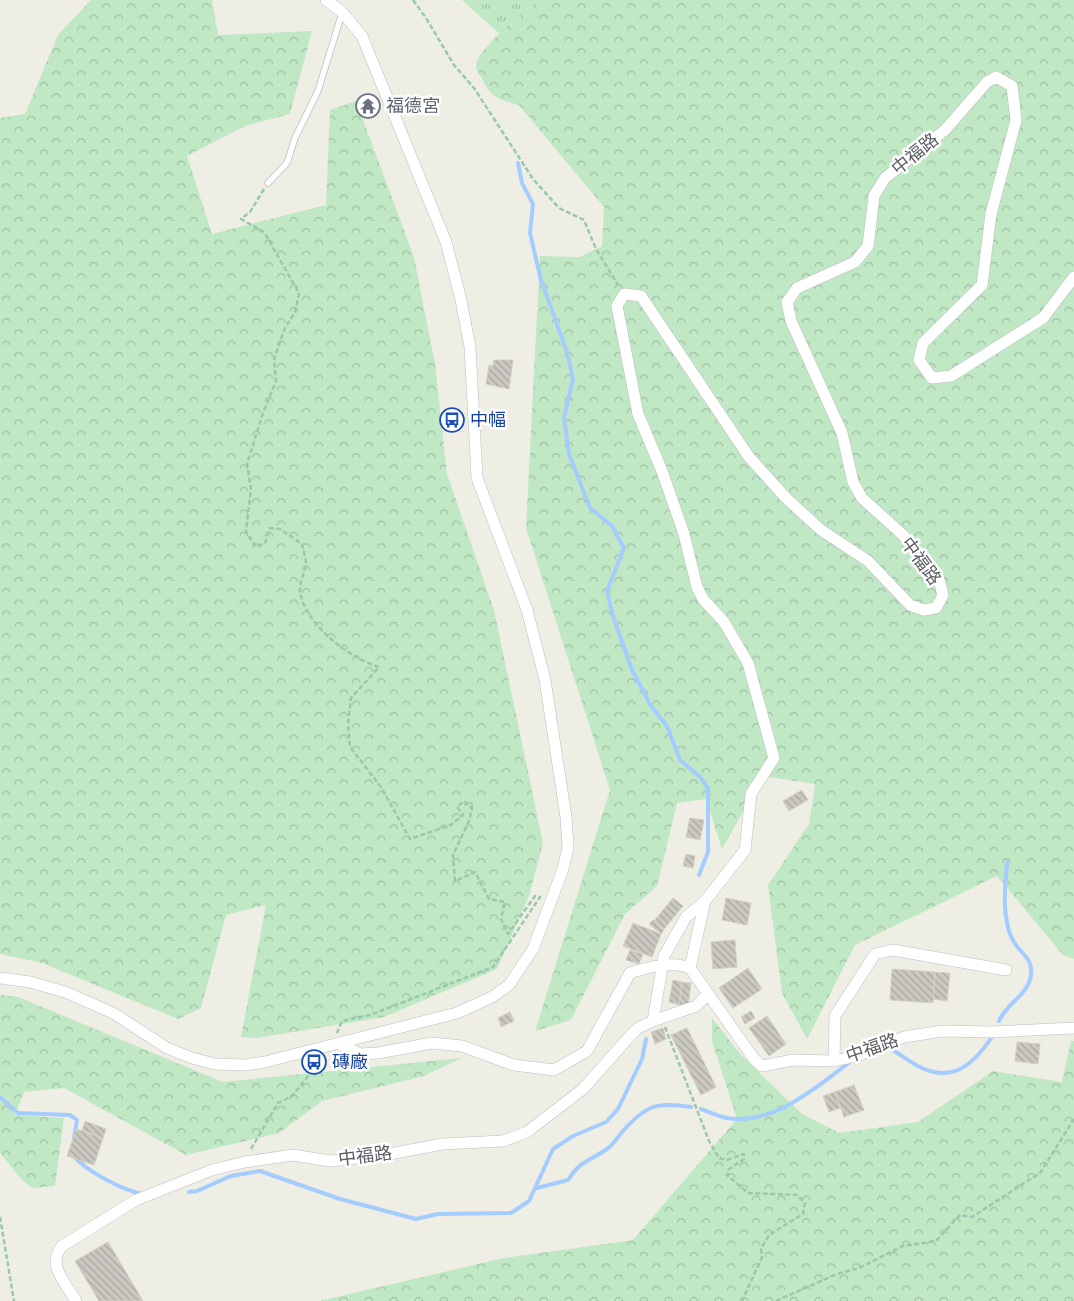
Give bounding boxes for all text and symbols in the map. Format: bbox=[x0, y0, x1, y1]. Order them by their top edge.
temple icon: 福德宮 bbox=[355, 93, 381, 119]
place label: 福德宮 bbox=[386, 95, 440, 115]
street label: 中福路 bbox=[887, 128, 942, 178]
bus stop icon: 中幅 bbox=[439, 407, 465, 433]
place label: 中幅 bbox=[470, 409, 506, 429]
street label: 中福路 bbox=[898, 533, 946, 588]
street label: 中福路 bbox=[843, 1029, 900, 1065]
bus stop icon: 磚廠 bbox=[301, 1049, 327, 1075]
place label: 磚廠 bbox=[332, 1051, 368, 1071]
street label: 中福路 bbox=[337, 1142, 393, 1168]

